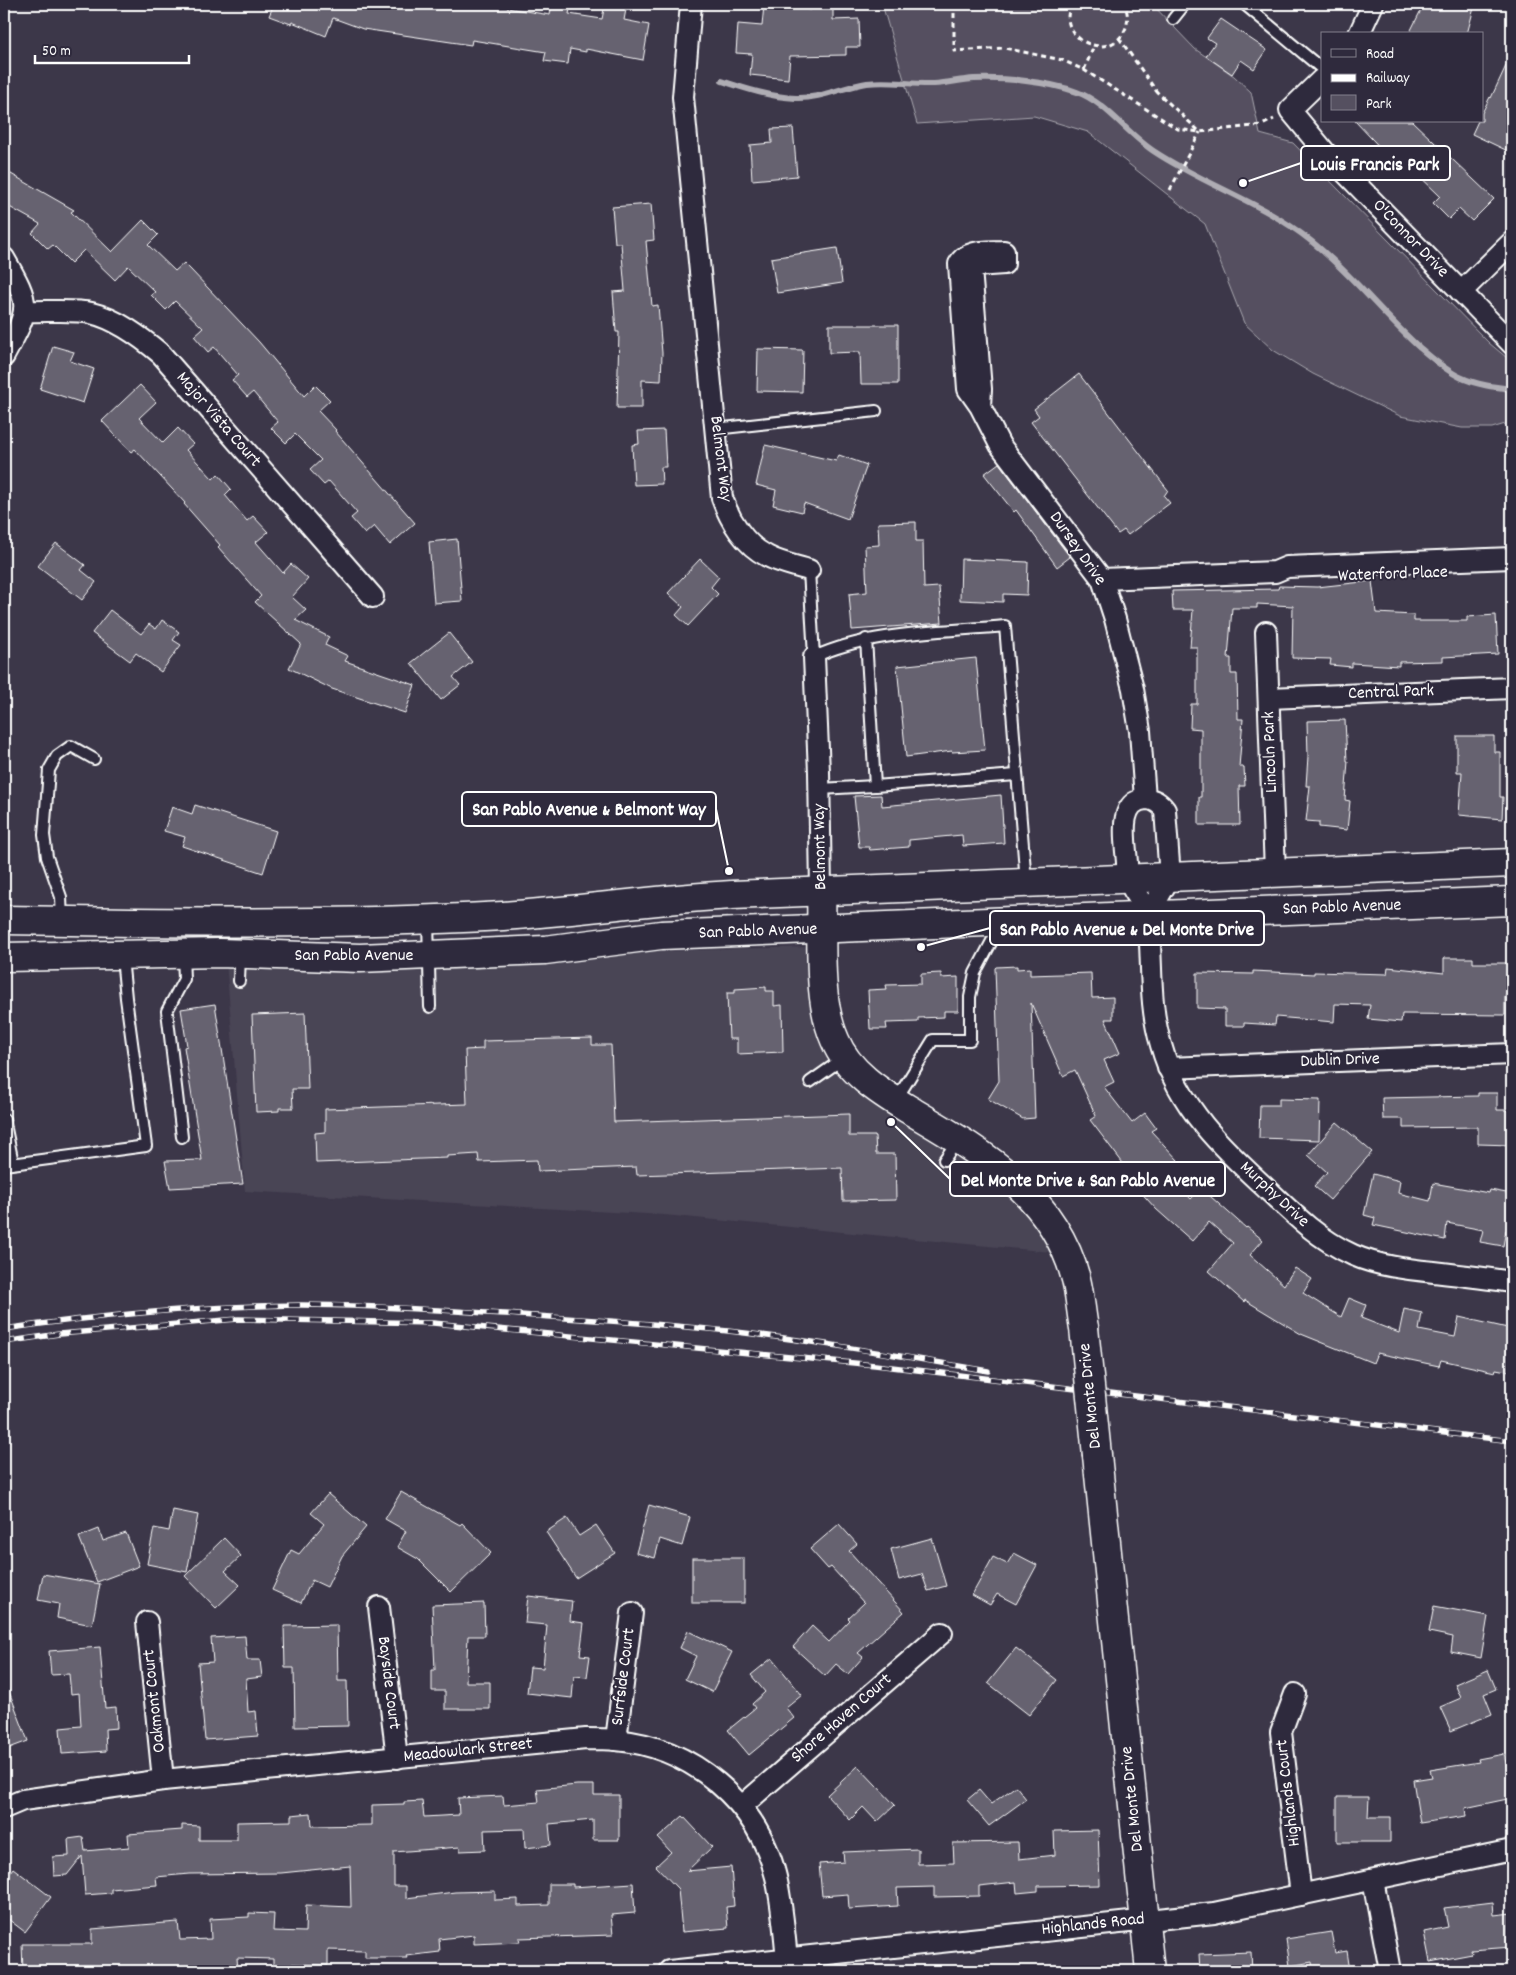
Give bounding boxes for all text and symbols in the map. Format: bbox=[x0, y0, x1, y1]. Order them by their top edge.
scale bar bbox=[35, 32, 189, 64]
legend bbox=[1321, 32, 1484, 122]
text: 50 m bbox=[42, 41, 71, 63]
text: Road bbox=[1366, 44, 1394, 66]
text: Railway bbox=[1366, 68, 1410, 90]
text: Park bbox=[1366, 94, 1392, 116]
callout: Louis Francis Park bbox=[1301, 146, 1450, 180]
text: Louis Francis Park bbox=[1310, 153, 1440, 180]
street label: O'Connor Drive bbox=[1366, 194, 1454, 284]
street label: Major Vista Court bbox=[169, 367, 267, 473]
street label: Belmont Way bbox=[702, 415, 738, 504]
street label: Dursey Drive bbox=[1042, 507, 1112, 591]
street label: Waterford Place bbox=[1338, 561, 1448, 589]
street label: Central Park bbox=[1348, 679, 1434, 707]
street label: Lincoln Park bbox=[1257, 711, 1285, 793]
callout: San Pablo Avenue & Belmont Way bbox=[462, 792, 716, 826]
text: San Pablo Avenue & Belmont Way bbox=[472, 798, 707, 825]
street label: Belmont Way bbox=[808, 803, 834, 890]
street label: San Pablo Avenue bbox=[1282, 893, 1402, 923]
callout: San Pablo Avenue & Del Monte Drive bbox=[990, 911, 1264, 945]
street label: San Pablo Avenue bbox=[698, 917, 818, 947]
text: San Pablo Avenue & Del Monte Drive bbox=[1000, 918, 1254, 945]
street label: San Pablo Avenue bbox=[295, 944, 414, 969]
street label: Dublin Drive bbox=[1300, 1047, 1380, 1075]
street label: Murphy Drive bbox=[1233, 1156, 1315, 1234]
callout: Del Monte Drive & San Pablo Avenue bbox=[950, 1162, 1225, 1196]
text: Del Monte Drive & San Pablo Avenue bbox=[961, 1169, 1215, 1196]
street label: Del Monte Drive bbox=[1073, 1342, 1109, 1450]
street label: Surfside Court bbox=[606, 1626, 642, 1727]
street label: Bayside Court bbox=[370, 1635, 406, 1731]
street label: Oakmont Court bbox=[137, 1648, 173, 1754]
street label: Shore Haven Court bbox=[786, 1668, 898, 1770]
street label: Meadowlark Street bbox=[402, 1732, 534, 1770]
street label: Highlands Court bbox=[1270, 1738, 1308, 1848]
street label: Del Monte Drive bbox=[1115, 1745, 1151, 1853]
street label: Highlands Road bbox=[1040, 1907, 1146, 1943]

